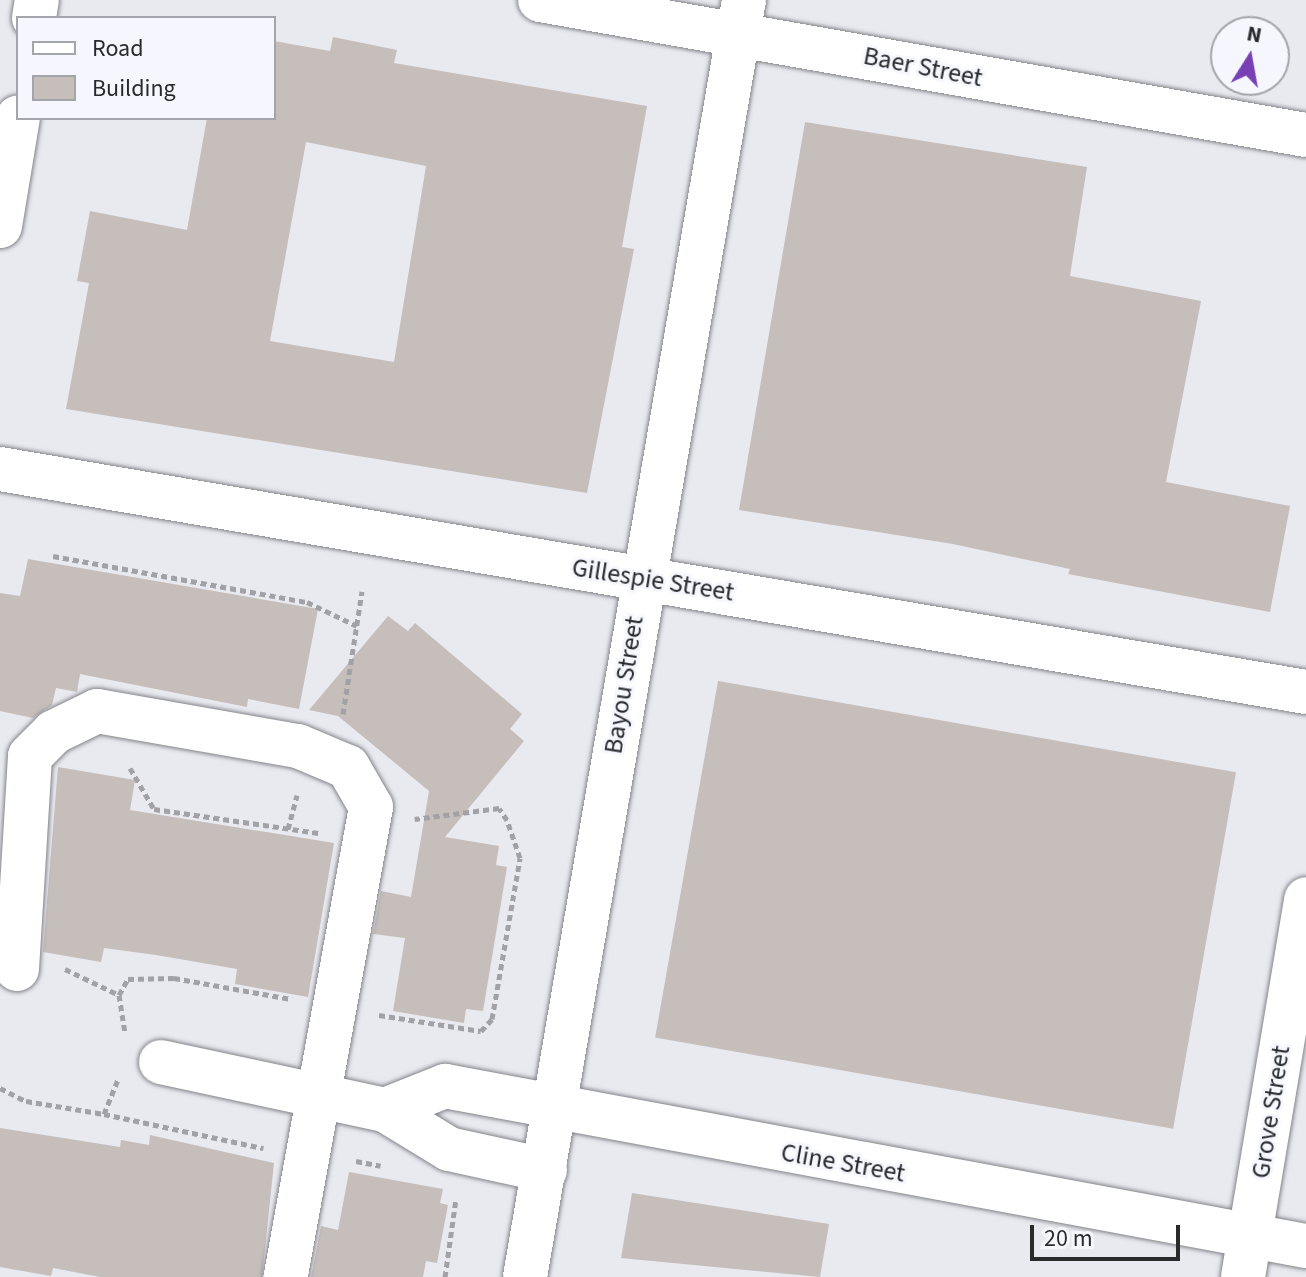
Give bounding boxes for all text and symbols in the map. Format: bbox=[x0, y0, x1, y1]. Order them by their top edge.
legend bbox=[16, 16, 276, 120]
north arrow bbox=[1210, 16, 1290, 96]
text: N bbox=[1244, 17, 1264, 52]
text: Road bbox=[92, 31, 144, 66]
street label: Baer Street bbox=[861, 40, 985, 94]
text: Building bbox=[92, 71, 176, 106]
street label: Gillespie Street bbox=[570, 552, 736, 608]
street label: Bayou Street bbox=[598, 614, 650, 756]
street label: Grove Street bbox=[1245, 1043, 1297, 1181]
street label: Cline Street bbox=[779, 1137, 907, 1189]
scale bar bbox=[1034, 1209, 1184, 1259]
text: 20 m bbox=[1044, 1221, 1093, 1256]

